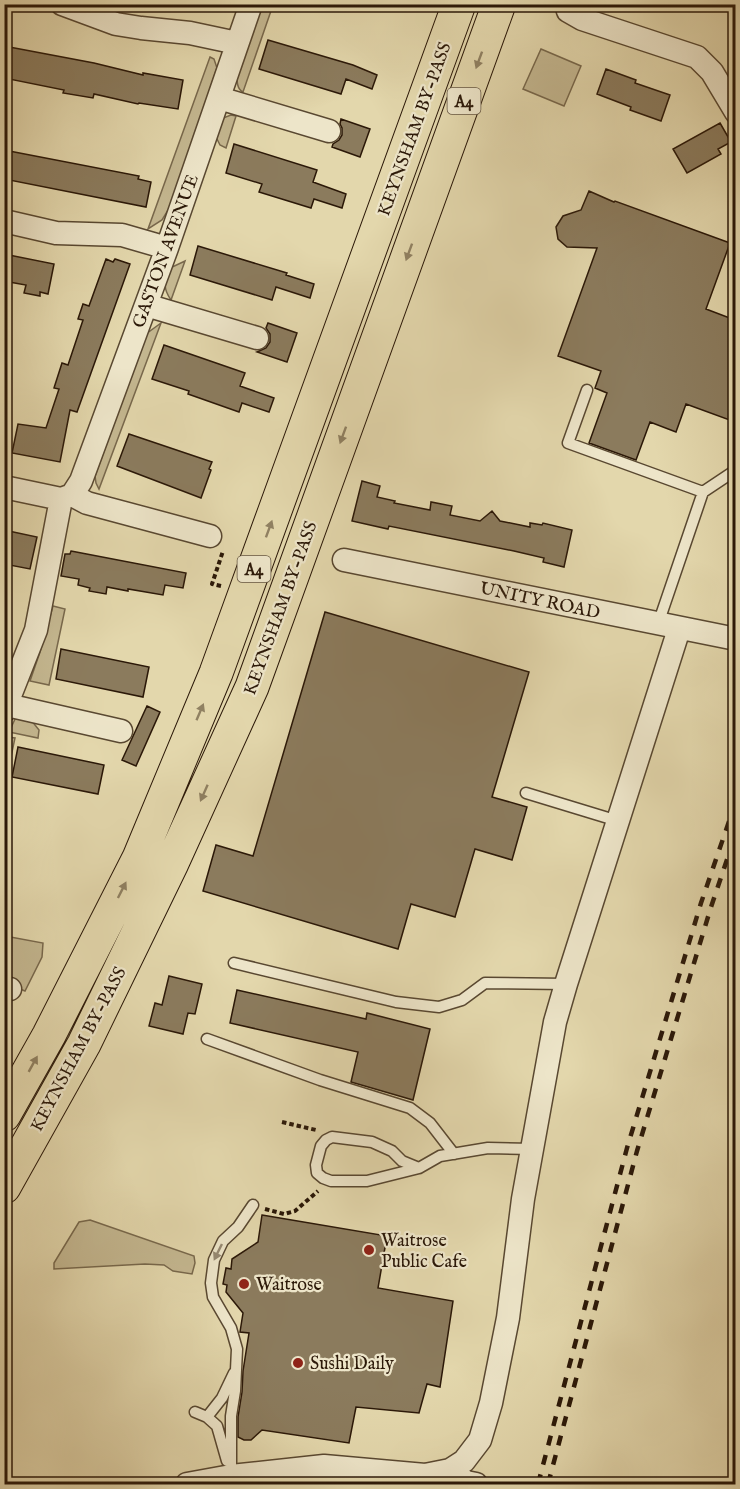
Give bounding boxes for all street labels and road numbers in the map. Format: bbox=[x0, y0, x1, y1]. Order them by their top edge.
street label: KEYNSHAM BY-PASS bbox=[373, 39, 458, 220]
road number: A4 bbox=[448, 88, 480, 114]
street label: GASTON AVENUE bbox=[128, 172, 205, 331]
street label: KEYNSHAM BY-PASS bbox=[239, 518, 324, 699]
road number: A4 bbox=[238, 556, 270, 582]
street label: UNITY ROAD bbox=[477, 578, 602, 625]
street label: KEYNSHAM BY-PASS bbox=[26, 963, 133, 1136]

